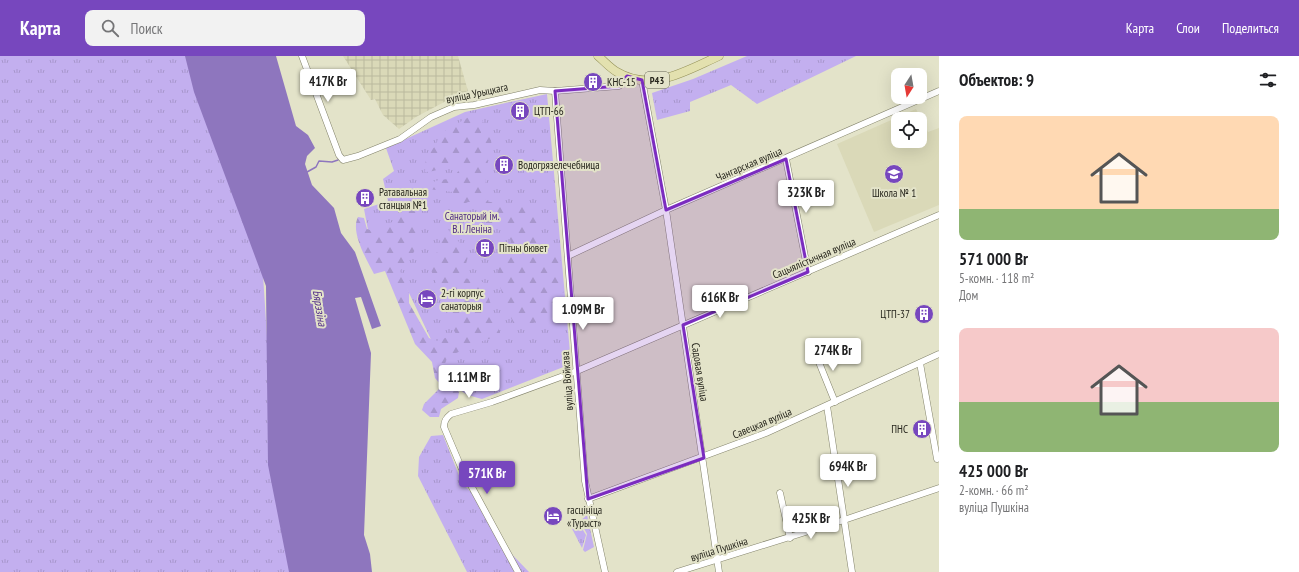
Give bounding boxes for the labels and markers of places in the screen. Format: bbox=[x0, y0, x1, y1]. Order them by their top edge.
pin: 417K Br bbox=[291, 69, 365, 103]
building icon: КНС-15 bbox=[582, 71, 604, 93]
place label: КНС-15 bbox=[607, 75, 636, 89]
building icon: ЦТП-66 bbox=[509, 100, 531, 122]
place label: ЦТП-66 bbox=[534, 104, 564, 118]
building icon: Водогрязелечебница bbox=[493, 154, 515, 176]
place label: Водогрязелечебница bbox=[518, 158, 600, 172]
school or university icon: Школа № 1 bbox=[883, 163, 905, 185]
pin: 323K Br bbox=[769, 180, 843, 214]
place label: Ратавальная станцыя №1 bbox=[379, 185, 427, 212]
place label: Школа № 1 bbox=[872, 186, 916, 200]
building icon: Ратавальная станцыя №1 bbox=[354, 187, 376, 209]
building icon: Пітны бювет bbox=[474, 237, 496, 259]
place label: Пітны бювет bbox=[499, 241, 548, 255]
pin: 616K Br bbox=[683, 285, 757, 319]
place label: 2-гі корпус санаторыя bbox=[441, 286, 484, 313]
hotel icon: 2-гі корпус санаторыя bbox=[416, 288, 438, 310]
pin: 1.09M Br bbox=[542, 297, 624, 331]
building icon: ЦТП-37 bbox=[913, 303, 935, 325]
place label: ЦТП-37 bbox=[880, 307, 910, 321]
pin: 274K Br bbox=[796, 338, 870, 372]
pin: 1.11M Br bbox=[428, 365, 510, 399]
building icon: ПНС bbox=[911, 418, 933, 440]
place label: ПНС bbox=[891, 422, 908, 436]
pin: 694K Br bbox=[811, 454, 885, 488]
pin: 571K Br bbox=[450, 461, 524, 495]
place label: гасцініца «Турыст» bbox=[567, 503, 602, 530]
hotel icon: гасцініца «Турыст» bbox=[542, 505, 564, 527]
pin: 425K Br bbox=[774, 506, 848, 540]

